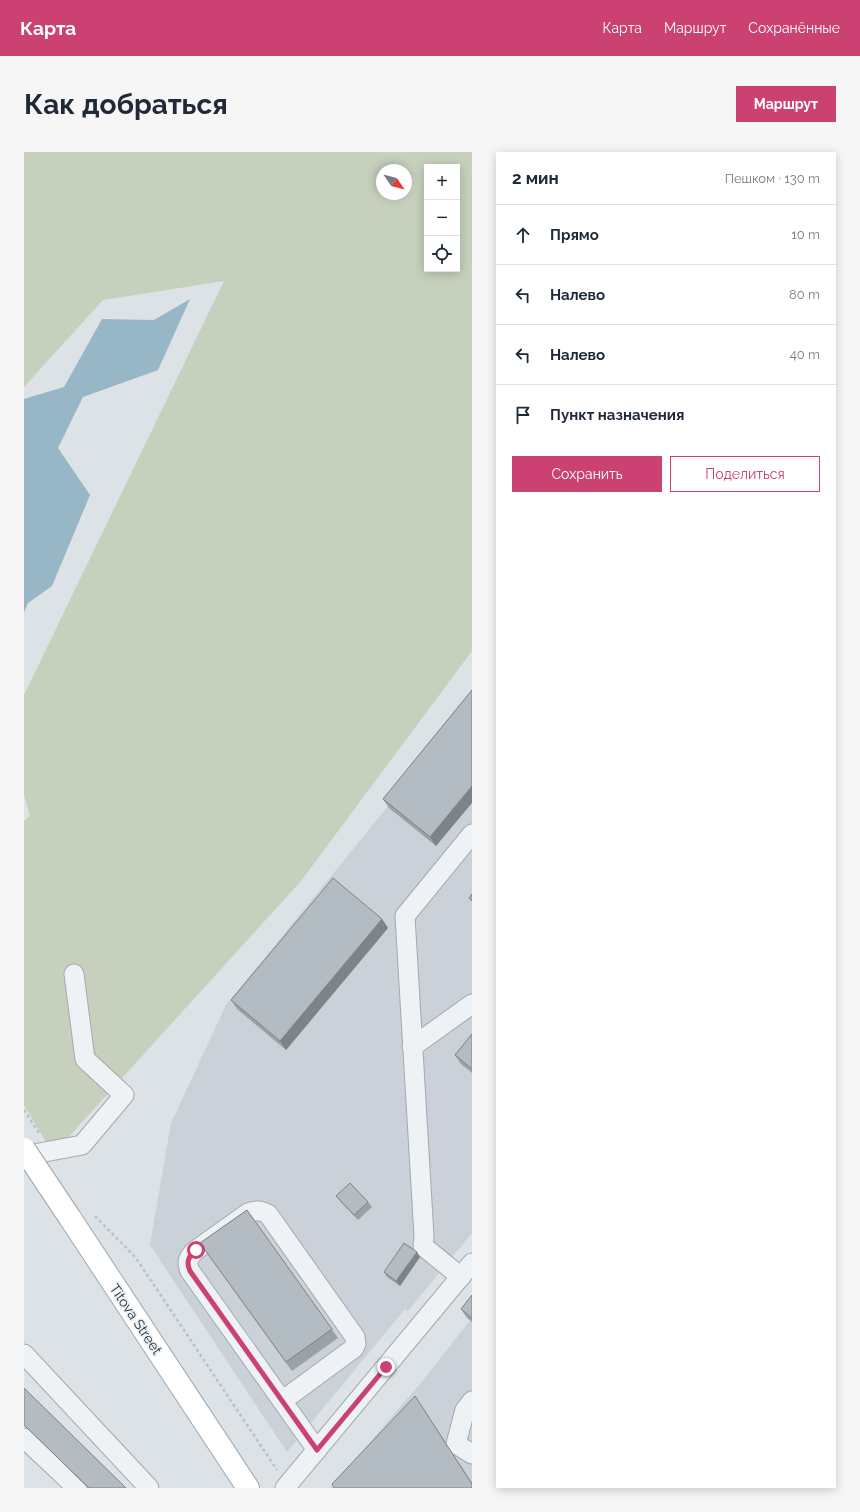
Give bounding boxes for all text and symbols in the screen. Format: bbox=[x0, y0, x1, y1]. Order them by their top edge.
text: Карта bbox=[20, 17, 76, 39]
text: Карта bbox=[603, 20, 642, 36]
text: Маршрут bbox=[664, 20, 726, 36]
text: Сохранённые bbox=[748, 20, 840, 36]
button: Маршрут bbox=[736, 86, 836, 122]
text: Как добраться bbox=[24, 88, 228, 121]
north arrow bbox=[376, 164, 412, 200]
map controls bbox=[424, 164, 460, 272]
button: + bbox=[424, 164, 460, 200]
text: 2 мин bbox=[512, 168, 559, 188]
text: Пешком · 130 m bbox=[725, 171, 820, 186]
button: − bbox=[424, 200, 460, 236]
icon: ahead bbox=[512, 224, 534, 246]
text: Прямо bbox=[550, 226, 599, 244]
text: 10 m bbox=[791, 227, 820, 242]
button: locate bbox=[424, 236, 460, 272]
icon: left bbox=[512, 284, 534, 306]
text: Налево bbox=[550, 286, 605, 304]
text: 80 m bbox=[789, 287, 820, 302]
icon: left bbox=[512, 344, 534, 366]
text: Налево bbox=[550, 346, 605, 364]
text: 40 m bbox=[790, 347, 820, 362]
icon: arrive bbox=[512, 404, 534, 426]
text: Пункт назначения bbox=[550, 406, 684, 424]
button: Сохранить bbox=[512, 456, 662, 492]
button: Поделиться bbox=[670, 456, 820, 492]
route start bbox=[187, 1241, 205, 1259]
street label: Titova Street bbox=[107, 1281, 166, 1358]
route end bbox=[377, 1358, 395, 1376]

